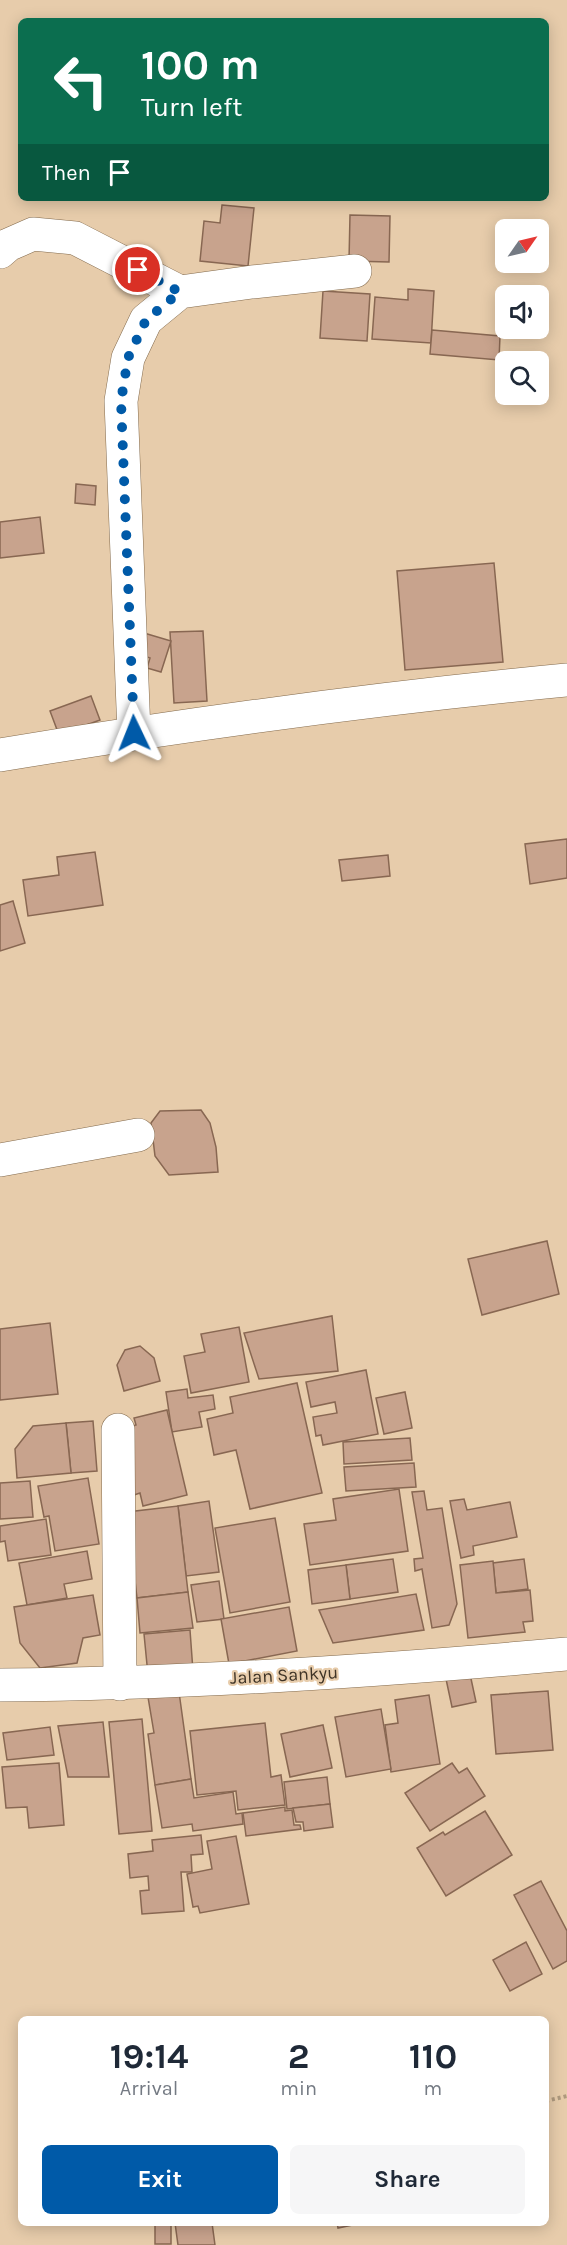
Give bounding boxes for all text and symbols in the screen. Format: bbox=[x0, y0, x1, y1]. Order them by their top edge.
text: 100 m bbox=[141, 40, 260, 90]
icon: left bbox=[42, 42, 120, 120]
text: Turn left bbox=[141, 91, 242, 123]
icon: arrive bbox=[103, 156, 136, 189]
text: Then bbox=[42, 160, 91, 186]
north arrow bbox=[495, 219, 549, 273]
map controls bbox=[495, 219, 549, 405]
pin bbox=[112, 244, 163, 295]
icon: arrive bbox=[121, 253, 154, 286]
button: sound bbox=[495, 285, 549, 339]
button: search bbox=[495, 351, 549, 405]
position arrow bbox=[102, 701, 166, 765]
street label: Jalan Sankyu bbox=[229, 1661, 339, 1689]
text: 19:14 bbox=[110, 2035, 189, 2077]
text: 2 bbox=[288, 2035, 310, 2077]
text: 110 bbox=[409, 2035, 457, 2077]
text: Arrival bbox=[120, 2077, 178, 2100]
text: min bbox=[280, 2077, 317, 2100]
text: m bbox=[424, 2077, 442, 2100]
button: Exit bbox=[42, 2145, 278, 2214]
button: Share bbox=[290, 2145, 525, 2214]

